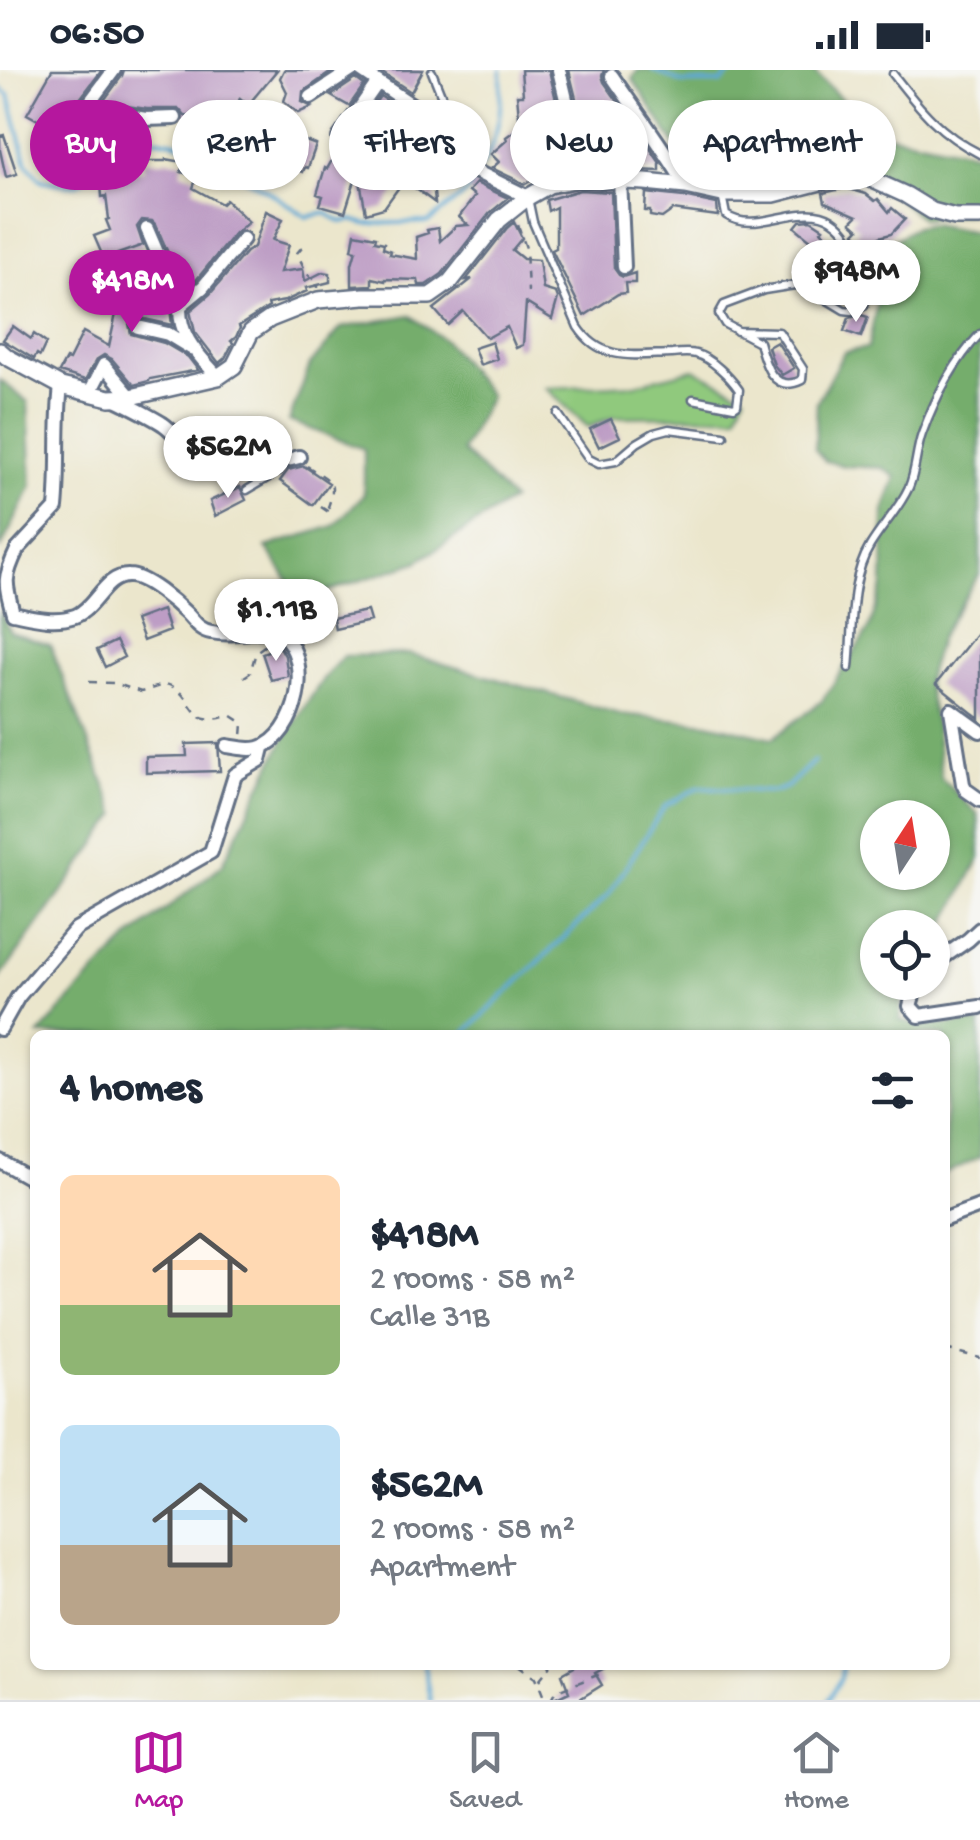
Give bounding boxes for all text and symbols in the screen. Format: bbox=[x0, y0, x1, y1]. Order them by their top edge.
text: 06:50 bbox=[50, 13, 144, 57]
chip: Buy bbox=[30, 100, 152, 190]
chip: Rent bbox=[172, 100, 309, 190]
chip: Filters bbox=[329, 100, 490, 190]
chip: New bbox=[510, 100, 648, 190]
chip: Apartment bbox=[668, 100, 896, 190]
pin: $948M bbox=[786, 240, 926, 325]
pin: $418M bbox=[62, 250, 202, 335]
text: $948M bbox=[813, 253, 899, 291]
text: $418M bbox=[91, 263, 173, 301]
pin: $562M bbox=[158, 416, 298, 501]
text: $562M bbox=[185, 429, 271, 467]
pin: $1.11B bbox=[195, 579, 357, 664]
text: $1.11B bbox=[236, 592, 316, 630]
north arrow bbox=[860, 800, 950, 890]
map controls bbox=[860, 800, 950, 1000]
button: locate bbox=[860, 910, 950, 1000]
icon: filters bbox=[865, 1063, 920, 1118]
text: 4 homes bbox=[60, 1066, 201, 1115]
text: $418M bbox=[370, 1213, 478, 1262]
icon: home bbox=[140, 1215, 260, 1335]
text: 2 rooms · 58 m² bbox=[370, 1262, 575, 1300]
text: Calle 31B bbox=[370, 1300, 489, 1338]
text: $562M bbox=[370, 1463, 482, 1512]
icon: home bbox=[140, 1465, 260, 1585]
text: 2 rooms · 58 m² bbox=[370, 1512, 575, 1550]
text: Apartment bbox=[370, 1550, 514, 1588]
tab: Map bbox=[131, 1725, 186, 1818]
tab: Saved bbox=[449, 1725, 521, 1818]
tab: Home bbox=[784, 1725, 849, 1818]

